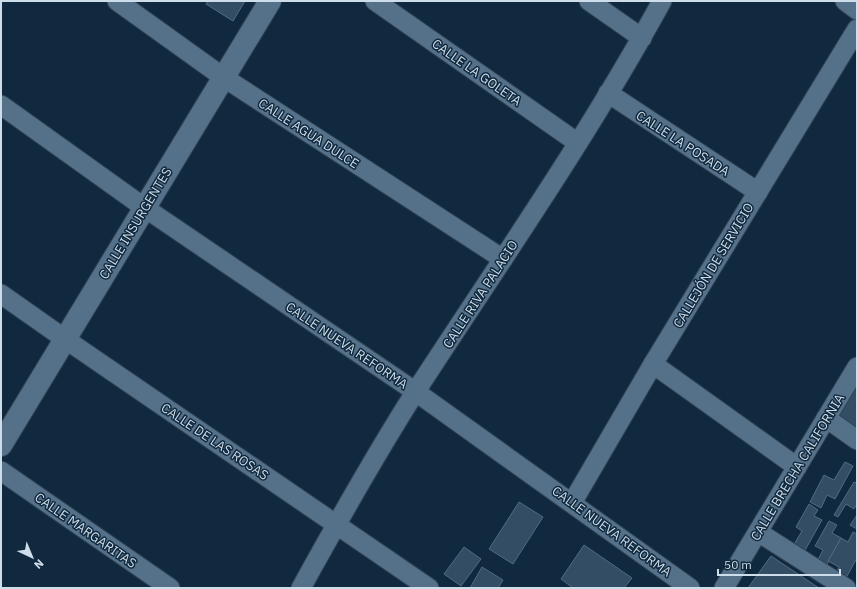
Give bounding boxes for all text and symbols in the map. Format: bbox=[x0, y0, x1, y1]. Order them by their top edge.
street label: CALLE LA GOLETA bbox=[429, 35, 525, 110]
street label: CALLE AGUA DULCE bbox=[255, 95, 362, 172]
street label: CALLE LA POSADA bbox=[633, 107, 733, 180]
street label: CALLE INSURGENTES bbox=[95, 164, 176, 282]
street label: CALLEJÓN DE SERVICIO bbox=[669, 200, 758, 331]
street label: CALLE RIVA PALACIO bbox=[439, 237, 522, 351]
street label: CALLE NUEVA REFORMA bbox=[282, 298, 412, 393]
street label: CALLE BRECHA CALIFORNIA bbox=[747, 390, 848, 544]
street label: CALLE DE LAS ROSAS bbox=[158, 399, 272, 484]
street label: CALLE NUEVA REFORMA bbox=[549, 482, 675, 581]
street label: CALLE MARGARITAS bbox=[32, 489, 140, 572]
north arrow bbox=[12, 537, 52, 577]
scale bar bbox=[718, 551, 840, 577]
text: N bbox=[31, 556, 47, 572]
text: 50 m bbox=[724, 557, 752, 572]

